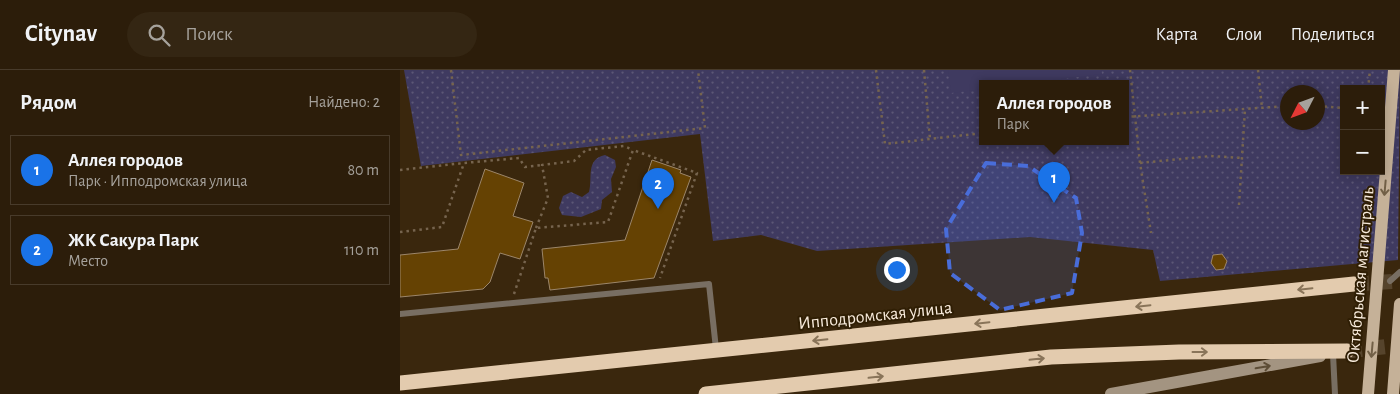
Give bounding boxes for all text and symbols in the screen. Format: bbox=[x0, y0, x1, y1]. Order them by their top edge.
search box bbox=[127, 12, 477, 57]
icon: search bbox=[145, 21, 173, 49]
text: Citynav bbox=[25, 22, 97, 46]
text: Поиск bbox=[185, 25, 233, 44]
text: Карта bbox=[1156, 26, 1198, 44]
text: Слои bbox=[1226, 26, 1262, 44]
text: Поделиться bbox=[1290, 26, 1375, 44]
popup bbox=[979, 80, 1129, 145]
north arrow bbox=[1280, 85, 1325, 130]
map controls bbox=[1340, 85, 1385, 175]
button: + bbox=[1340, 85, 1385, 130]
text: Рядом bbox=[20, 92, 77, 113]
text: Найдено: 2 bbox=[308, 94, 380, 110]
text: Аллея городов bbox=[996, 94, 1112, 113]
text: Парк bbox=[996, 116, 1029, 132]
button: − bbox=[1340, 130, 1385, 175]
text: Аллея городов bbox=[68, 151, 183, 170]
text: 1 bbox=[34, 162, 40, 178]
text: 80 m bbox=[348, 162, 379, 178]
pin: 1 bbox=[1038, 162, 1070, 203]
pin: 2 bbox=[642, 168, 674, 209]
text: Парк · Ипподромская улица bbox=[68, 173, 247, 189]
one-way arrow bbox=[1380, 180, 1390, 196]
street label: Октябрьская магистраль bbox=[1343, 186, 1378, 364]
text: ЖК Сакура Парк bbox=[68, 231, 199, 250]
text: 2 bbox=[33, 242, 41, 258]
text: 110 m bbox=[344, 242, 379, 258]
text: Место bbox=[68, 253, 108, 269]
your location bbox=[884, 257, 910, 283]
one-way arrow bbox=[1297, 284, 1313, 294]
street label: Ипподромская улица bbox=[797, 299, 953, 333]
one-way arrow bbox=[1136, 301, 1152, 311]
one-way arrow bbox=[974, 318, 990, 328]
one-way arrow bbox=[812, 335, 828, 345]
one-way arrow bbox=[1367, 342, 1376, 358]
one-way arrow bbox=[1192, 347, 1208, 357]
one-way arrow bbox=[1029, 354, 1045, 364]
one-way arrow bbox=[1254, 361, 1270, 371]
one-way arrow bbox=[868, 372, 884, 382]

